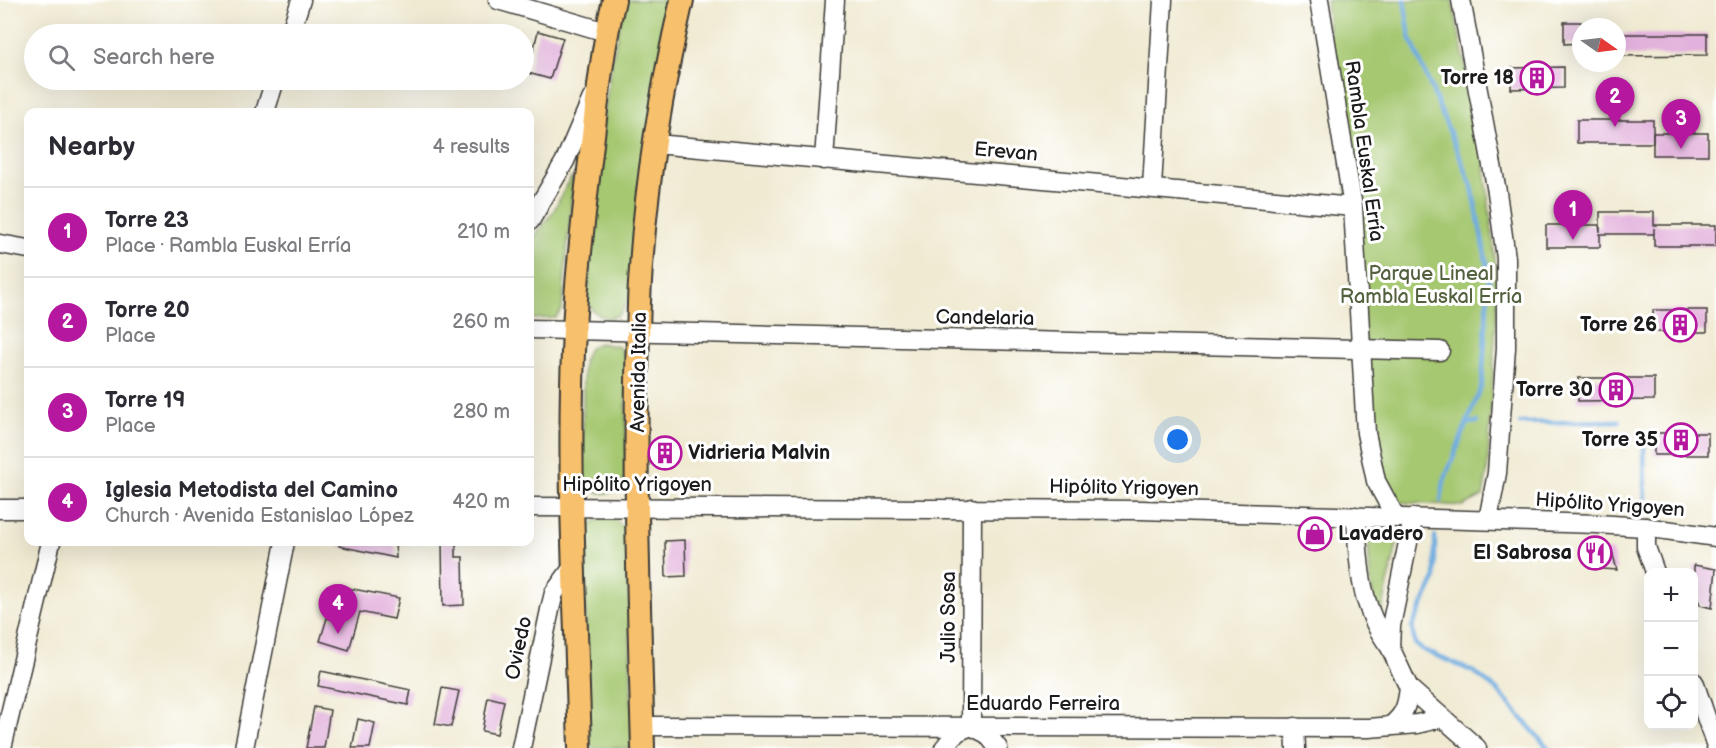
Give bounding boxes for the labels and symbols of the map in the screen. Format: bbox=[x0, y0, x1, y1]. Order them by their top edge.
north arrow bbox=[1572, 18, 1626, 72]
street label: Rambla Euskal Erría bbox=[1339, 59, 1389, 243]
building icon: Torre 18 bbox=[1519, 60, 1555, 96]
place label: Torre 18 bbox=[1441, 66, 1514, 90]
pin: 2 bbox=[1596, 78, 1634, 127]
pin: 3 bbox=[1662, 100, 1700, 149]
street label: Erevan bbox=[973, 137, 1039, 167]
pin: 1 bbox=[1554, 190, 1592, 240]
park label: Parque Lineal Rambla Euskal Erría bbox=[1340, 262, 1522, 309]
street label: Candelaria bbox=[935, 305, 1035, 331]
building icon: Torre 26 bbox=[1662, 307, 1698, 343]
street label: Avenida Italia bbox=[626, 311, 652, 433]
place label: Torre 26 bbox=[1580, 313, 1657, 337]
building icon: Torre 30 bbox=[1598, 372, 1634, 408]
place label: Torre 30 bbox=[1516, 378, 1593, 402]
building icon: Torre 35 bbox=[1663, 422, 1699, 458]
your location bbox=[1163, 425, 1192, 454]
place label: Torre 35 bbox=[1582, 428, 1658, 452]
building icon: Vidrieria Malvin bbox=[647, 435, 683, 471]
place label: Vidrieria Malvin bbox=[688, 441, 830, 465]
street label: Hipólito Yrigoyen bbox=[562, 473, 712, 497]
street label: Hipólito Yrigoyen bbox=[1049, 475, 1199, 501]
street label: Hipólito Yrigoyen bbox=[1535, 488, 1685, 522]
shop icon: Lavadero bbox=[1297, 516, 1333, 552]
place label: Lavadero bbox=[1338, 522, 1423, 546]
restaurant icon: El Sabrosa bbox=[1577, 535, 1613, 571]
place label: El Sabrosa bbox=[1473, 541, 1572, 565]
street label: Julio Sosa bbox=[937, 571, 961, 663]
pin: 4 bbox=[318, 584, 358, 634]
street label: Oviedo bbox=[501, 614, 537, 682]
street label: Eduardo Ferreira bbox=[966, 692, 1120, 716]

